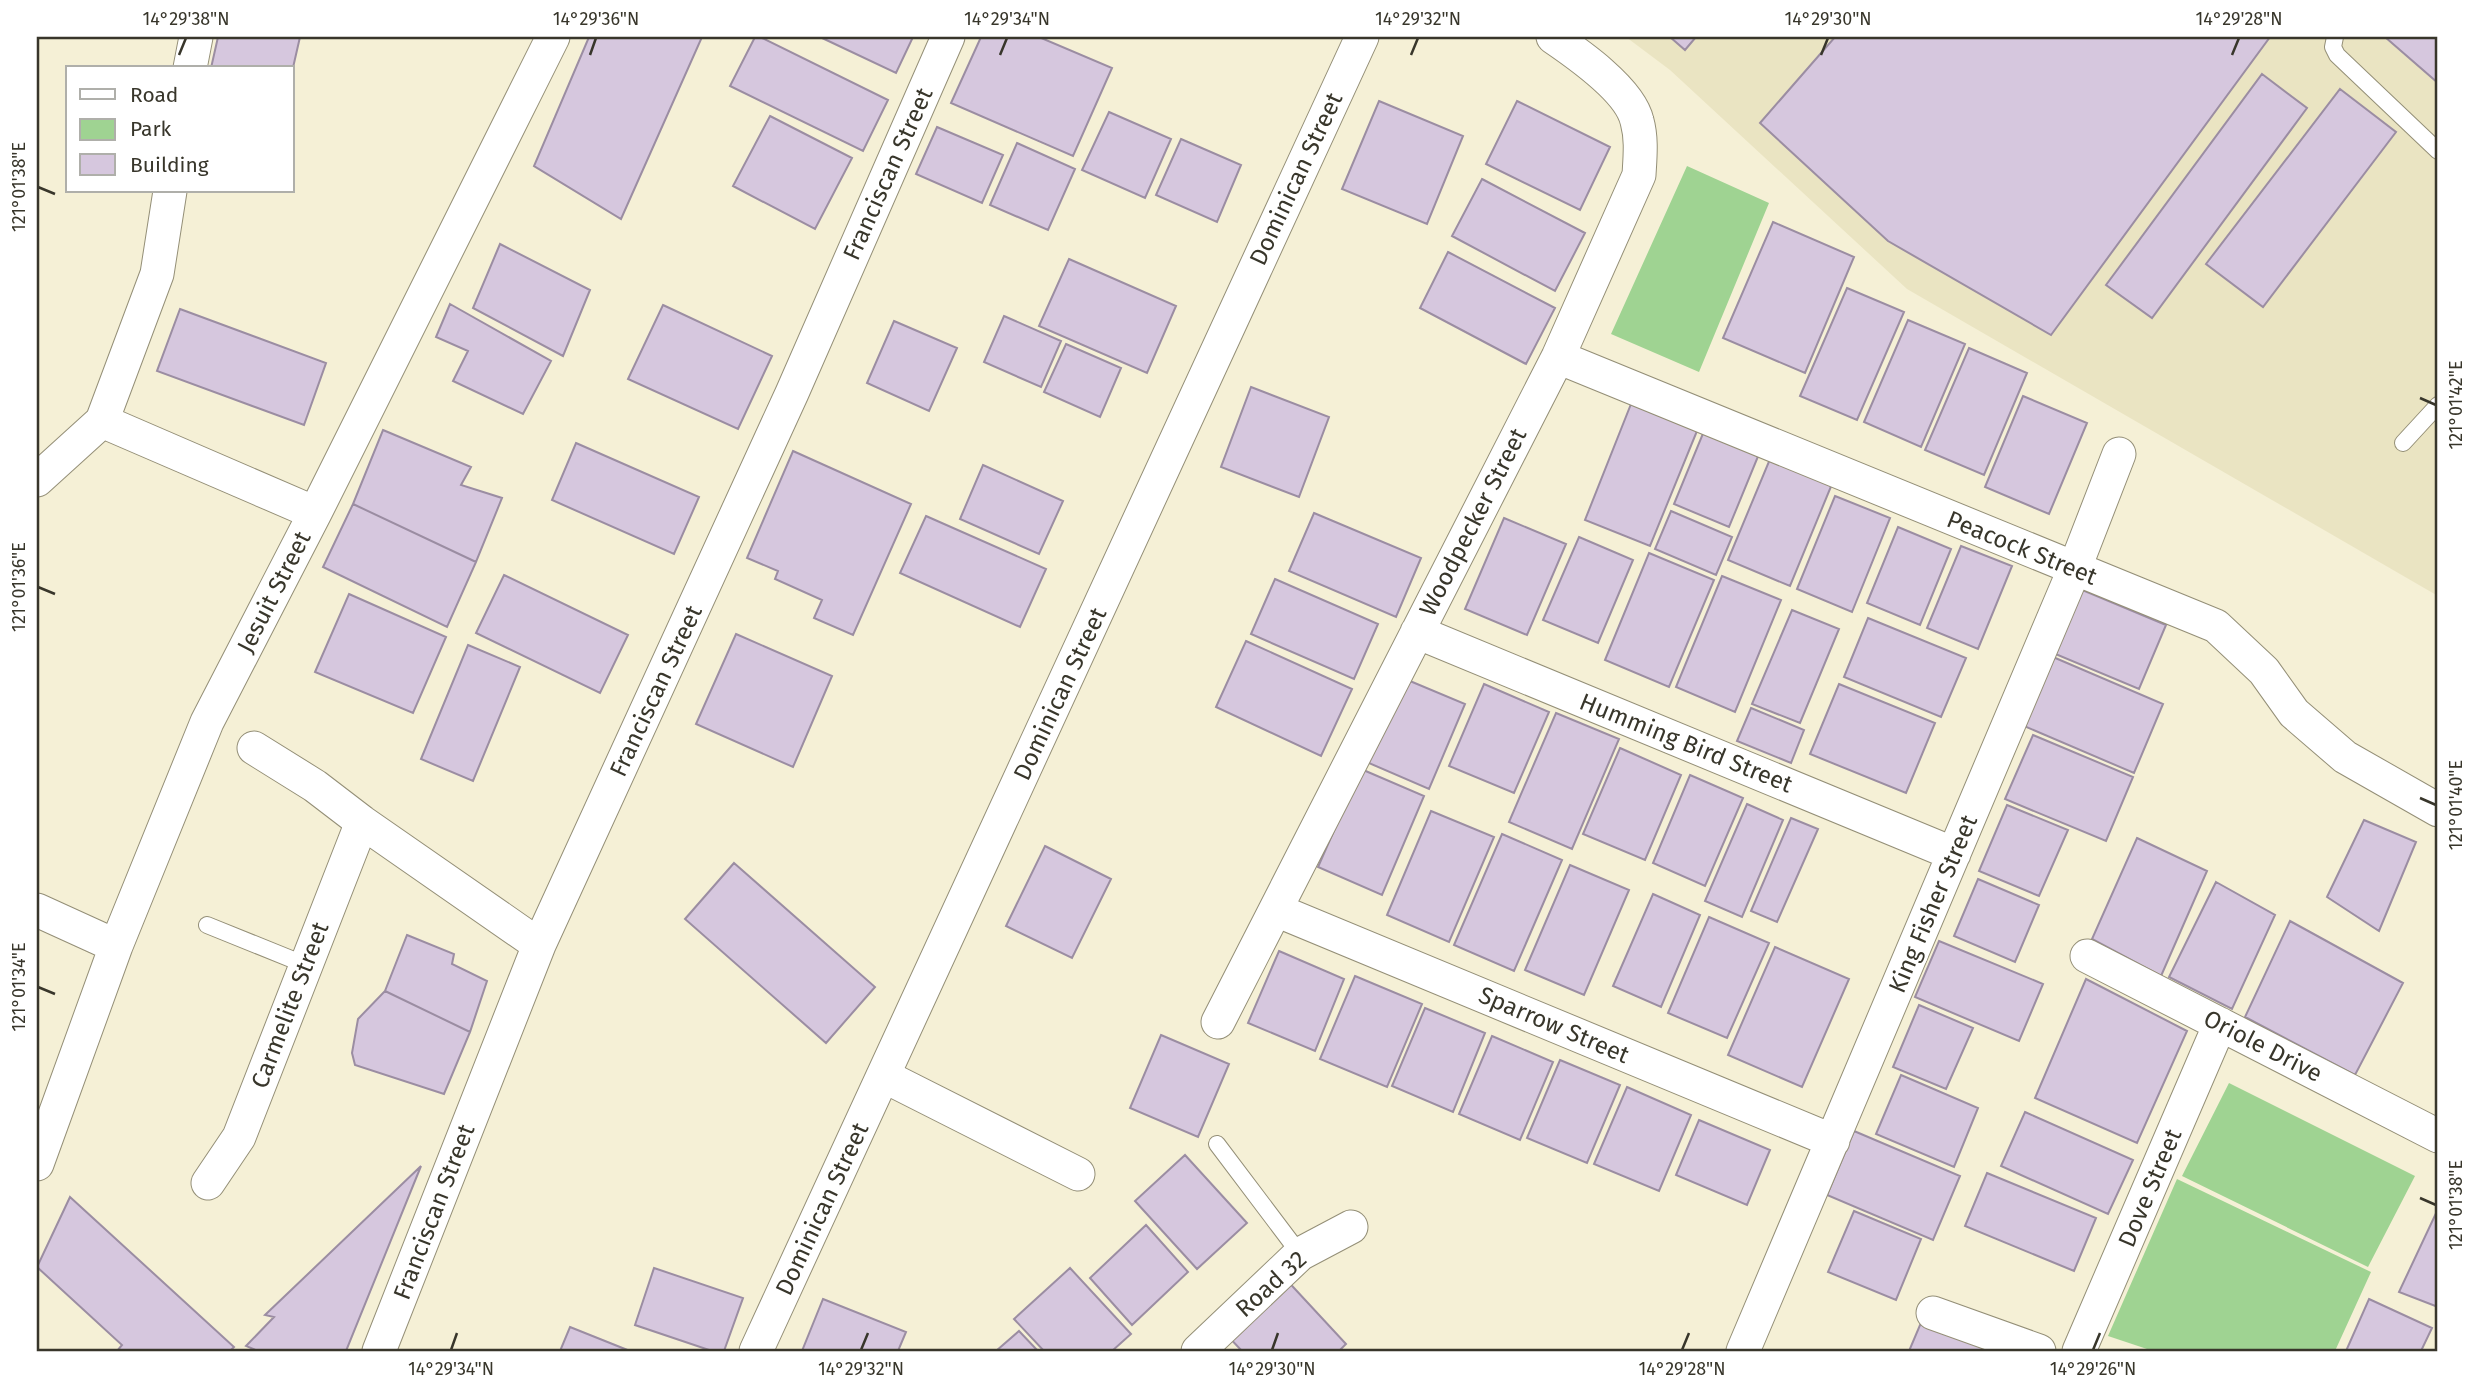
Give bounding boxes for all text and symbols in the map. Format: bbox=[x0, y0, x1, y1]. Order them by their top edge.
text: 14°29'38"N bbox=[142, 8, 230, 30]
text: 14°29'36"N bbox=[553, 8, 639, 30]
text: 14°29'34"N bbox=[964, 8, 1050, 30]
text: 14°29'32"N bbox=[1375, 8, 1461, 30]
text: 14°29'30"N bbox=[1784, 8, 1872, 30]
text: 14°29'28"N bbox=[2196, 8, 2282, 30]
legend bbox=[66, 66, 294, 192]
text: Road bbox=[130, 82, 178, 108]
street label: Franciscan Street bbox=[837, 83, 939, 265]
street label: Dominican Street bbox=[1244, 88, 1348, 270]
text: Park bbox=[130, 116, 172, 142]
text: 121°01'38"E bbox=[8, 142, 30, 232]
text: Building bbox=[130, 152, 209, 178]
text: 121°01'42"E bbox=[2445, 360, 2467, 450]
street label: Woodpecker Street bbox=[1414, 423, 1533, 620]
street label: Peacock Street bbox=[1943, 505, 2101, 591]
street label: Jesuit Street bbox=[231, 526, 317, 657]
text: 121°01'36"E bbox=[8, 542, 30, 632]
street label: Franciscan Street bbox=[604, 601, 708, 781]
street label: Dominican Street bbox=[1008, 603, 1112, 785]
street label: Humming Bird Street bbox=[1576, 688, 1797, 799]
text: 121°01'40"E bbox=[2445, 760, 2467, 850]
street label: King Fisher Street bbox=[1883, 810, 1983, 997]
street label: Carmelite Street bbox=[245, 918, 335, 1092]
text: 121°01'34"E bbox=[8, 942, 30, 1032]
street label: Sparrow Street bbox=[1475, 981, 1634, 1069]
street label: Oriole Drive bbox=[2199, 1004, 2327, 1088]
street label: Dominican Street bbox=[770, 1118, 874, 1300]
street label: Franciscan Street bbox=[388, 1120, 480, 1304]
street label: Dove Street bbox=[2113, 1124, 2188, 1251]
text: 121°01'38"E bbox=[2445, 1160, 2467, 1250]
street label: Road 32 bbox=[1230, 1245, 1312, 1323]
text: 14°29'34"N bbox=[408, 1358, 494, 1380]
text: 14°29'32"N bbox=[818, 1358, 904, 1380]
text: 14°29'30"N bbox=[1228, 1358, 1316, 1380]
text: 14°29'28"N bbox=[1639, 1358, 1725, 1380]
text: 14°29'26"N bbox=[2050, 1358, 2136, 1380]

